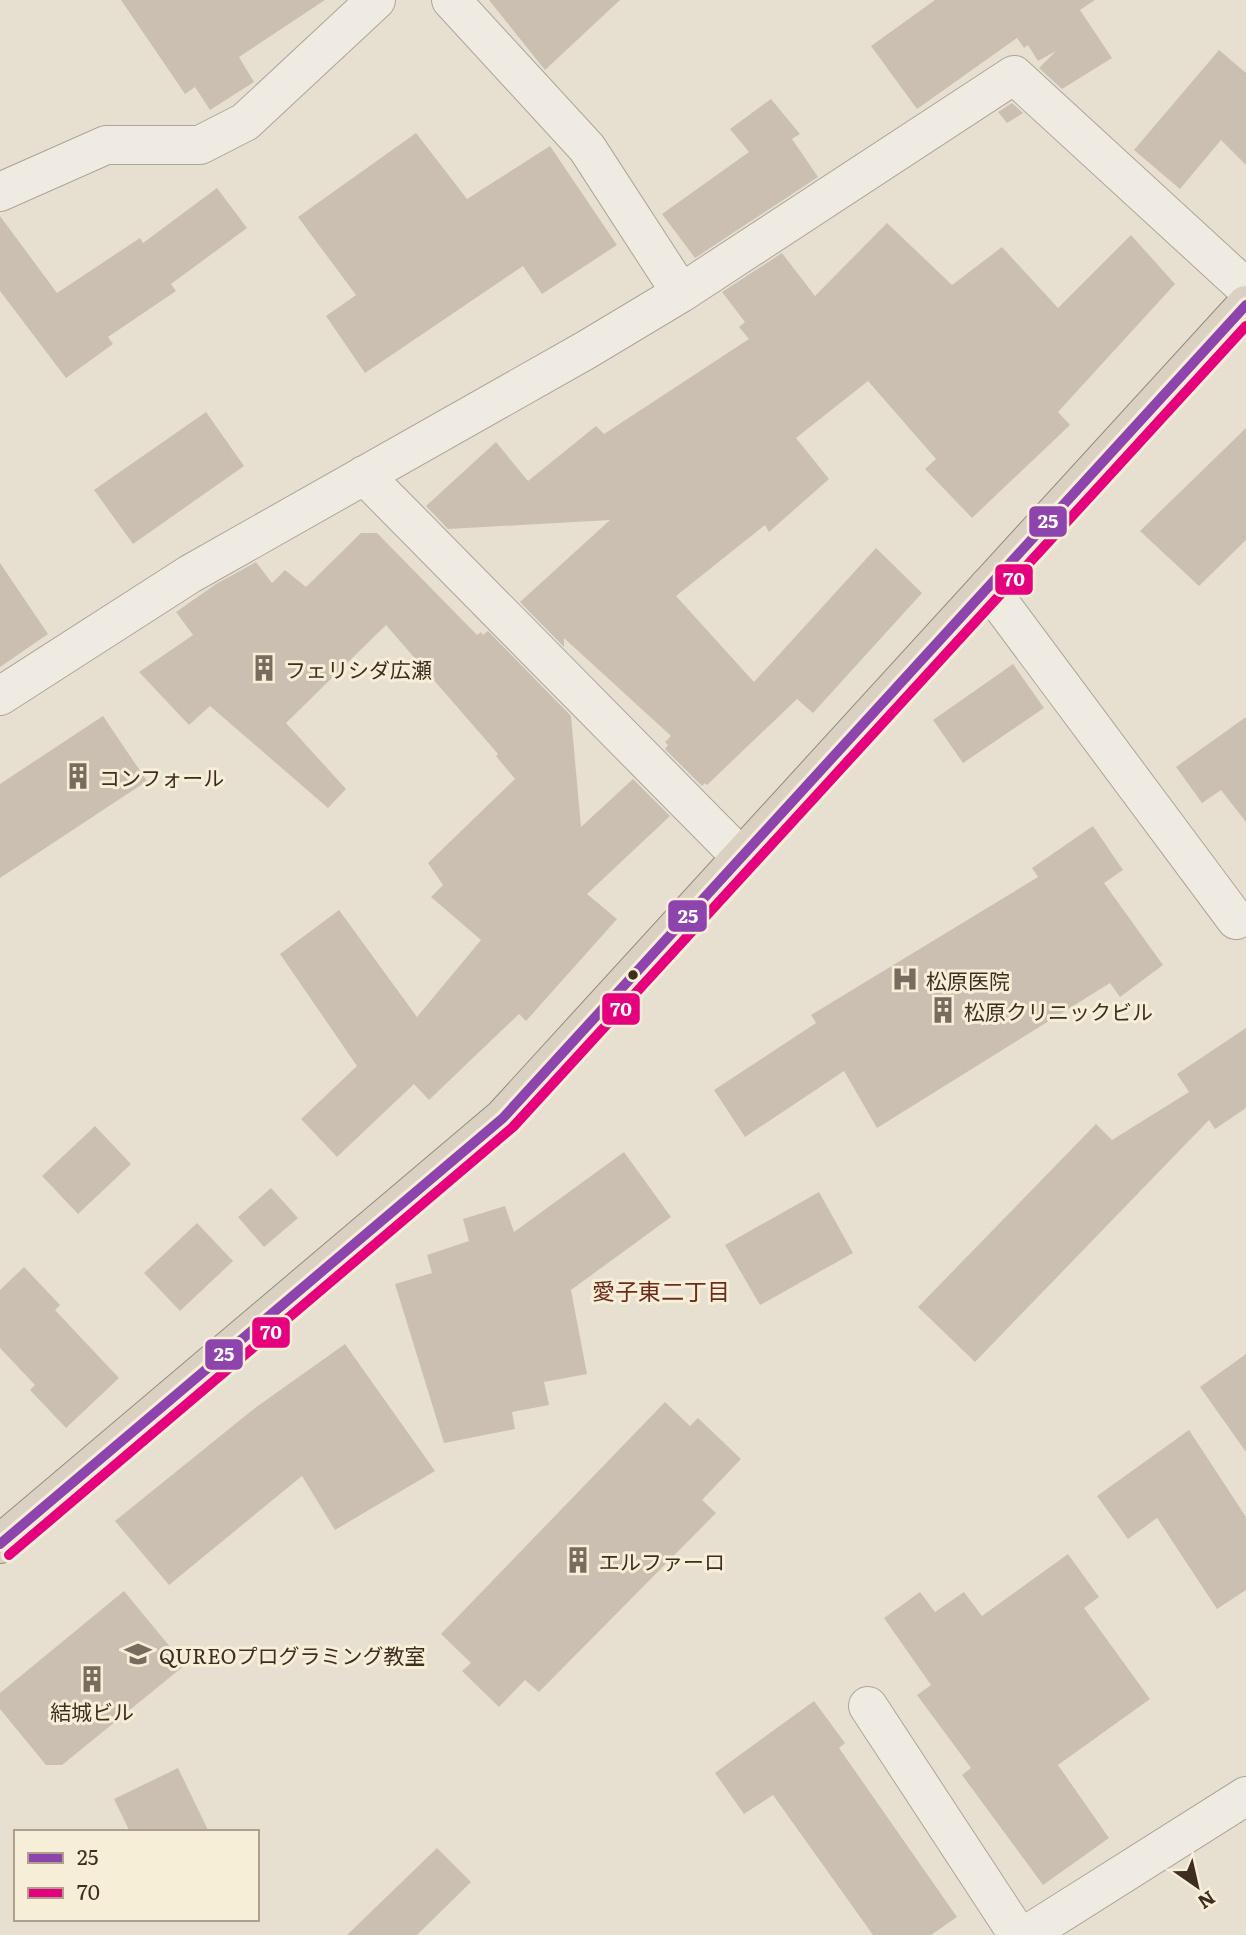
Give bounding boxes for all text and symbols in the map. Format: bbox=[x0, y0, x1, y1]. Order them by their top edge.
line badge: 25 bbox=[1028, 505, 1068, 538]
text: 25 bbox=[1038, 506, 1058, 534]
line badge: 70 bbox=[994, 563, 1034, 596]
text: 70 bbox=[1003, 564, 1025, 592]
building icon: フェリシダ広瀬 bbox=[249, 653, 279, 683]
place label: フェリシダ広瀬 bbox=[285, 653, 432, 684]
building icon: コンフォール bbox=[63, 761, 93, 791]
place label: コンフォール bbox=[99, 761, 224, 792]
line badge: 25 bbox=[667, 899, 708, 933]
text: 25 bbox=[678, 901, 698, 929]
hospital icon: 松原医院 bbox=[890, 964, 920, 994]
place label: 松原医院 bbox=[926, 964, 1010, 995]
unlabelled marker bbox=[626, 968, 640, 982]
line badge: 70 bbox=[601, 992, 641, 1026]
text: 70 bbox=[610, 994, 632, 1022]
building icon: 松原クリニックビル bbox=[928, 995, 958, 1025]
place label: 松原クリニックビル bbox=[964, 995, 1153, 1026]
district label: 愛子東二丁目 bbox=[592, 1273, 730, 1307]
line badge: 70 bbox=[251, 1316, 291, 1349]
text: 70 bbox=[260, 1317, 282, 1345]
line badge: 25 bbox=[204, 1338, 244, 1371]
text: 25 bbox=[214, 1339, 234, 1367]
building icon: エルファーロ bbox=[563, 1545, 593, 1575]
place label: エルファーロ bbox=[599, 1545, 725, 1576]
school or university icon: QUREOプログラミング教室 bbox=[123, 1639, 153, 1669]
place label: QUREOプログラミング教室 bbox=[159, 1639, 426, 1670]
building icon: 結城ビル bbox=[77, 1664, 107, 1694]
place label: 結城ビル bbox=[50, 1695, 134, 1726]
legend bbox=[14, 1830, 259, 1921]
text: 25 bbox=[77, 1840, 98, 1871]
north arrow bbox=[1162, 1851, 1232, 1921]
text: 70 bbox=[77, 1875, 100, 1906]
text: N bbox=[1193, 1885, 1222, 1917]

